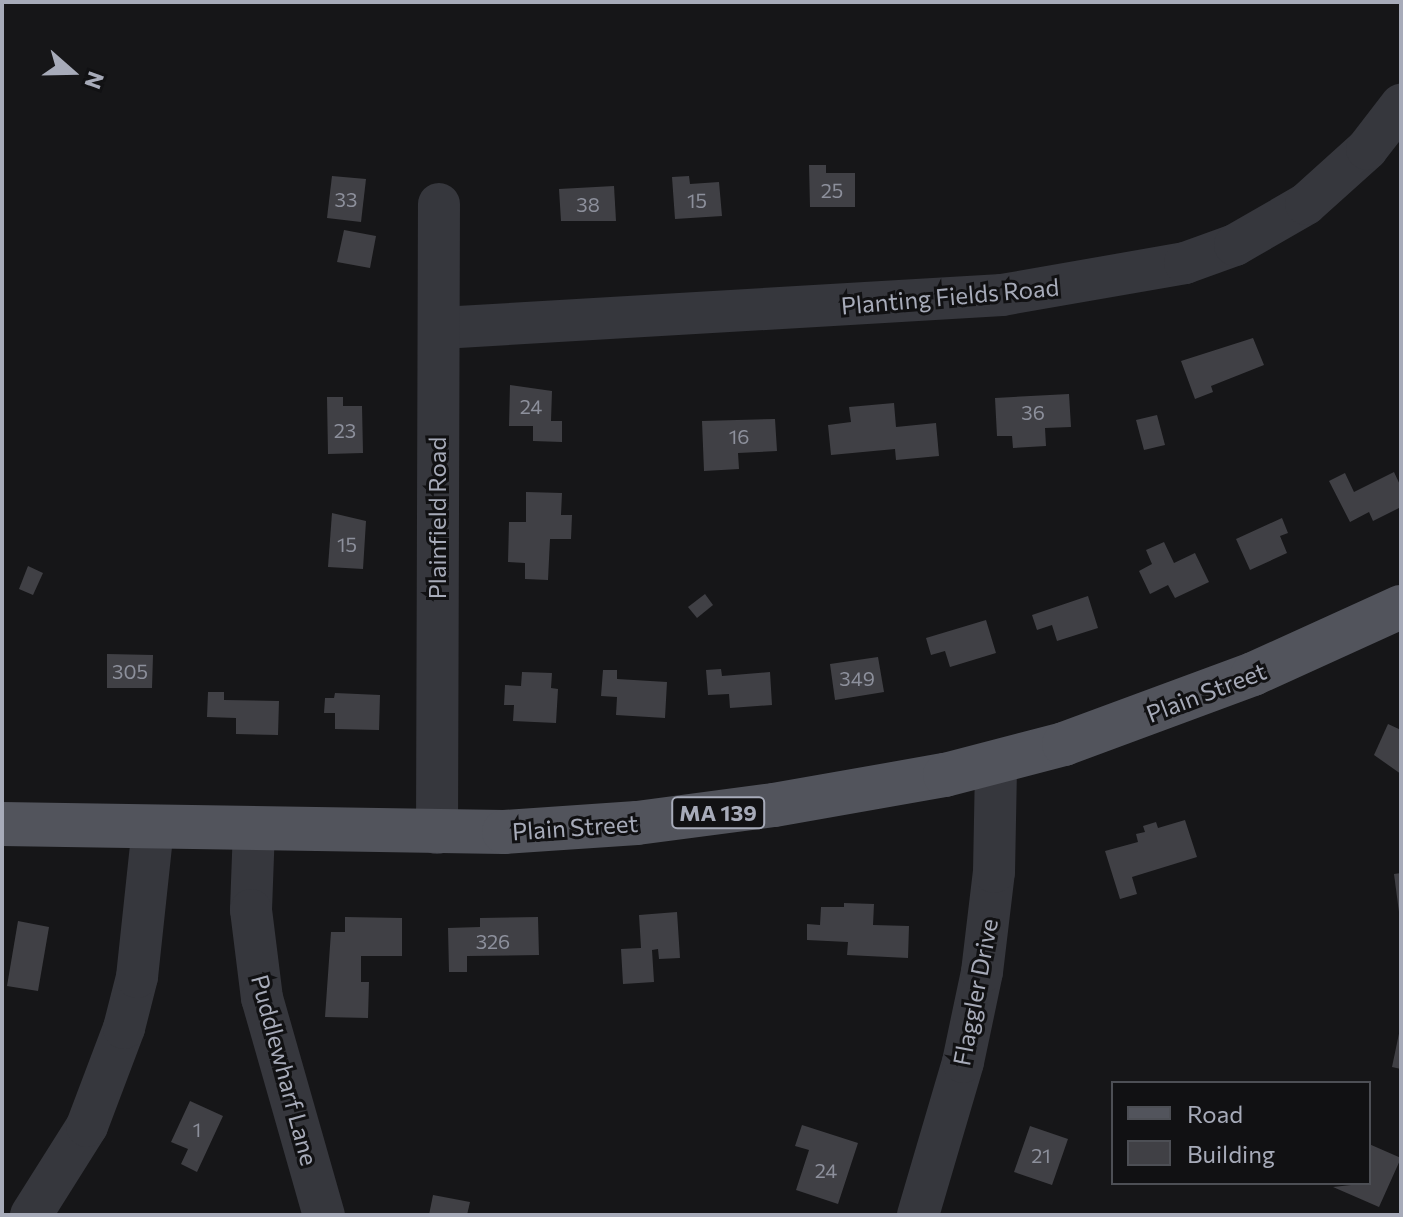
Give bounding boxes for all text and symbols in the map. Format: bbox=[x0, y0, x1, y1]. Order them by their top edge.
north arrow bbox=[32, 32, 112, 112]
text: N bbox=[80, 68, 111, 93]
house number: 25 bbox=[821, 178, 843, 202]
house number: 33 bbox=[335, 187, 357, 211]
house number: 15 bbox=[687, 188, 707, 212]
house number: 38 bbox=[576, 192, 600, 216]
street label: Planting Fields Road bbox=[840, 272, 1060, 320]
house number: 24 bbox=[520, 394, 542, 418]
house number: 36 bbox=[1021, 400, 1045, 424]
house number: 23 bbox=[334, 418, 356, 442]
house number: 16 bbox=[729, 424, 749, 448]
street label: Plainfield Road bbox=[423, 437, 451, 599]
house number: 15 bbox=[337, 532, 357, 556]
street label: Plain Street bbox=[1142, 656, 1270, 728]
house number: 305 bbox=[112, 659, 148, 683]
house number: 349 bbox=[839, 666, 875, 690]
road number: MA 139 bbox=[670, 795, 766, 831]
street label: Plain Street bbox=[511, 808, 639, 846]
street label: Flaggler Drive bbox=[947, 916, 1003, 1068]
house number: 326 bbox=[476, 929, 510, 953]
street label: Puddlewharf Lane bbox=[246, 971, 324, 1169]
legend bbox=[1111, 1081, 1371, 1185]
text: Road bbox=[1187, 1099, 1243, 1128]
house number: 1 bbox=[193, 1117, 201, 1141]
text: Building bbox=[1187, 1139, 1275, 1168]
house number: 21 bbox=[1031, 1143, 1051, 1167]
house number: 24 bbox=[815, 1158, 837, 1182]

